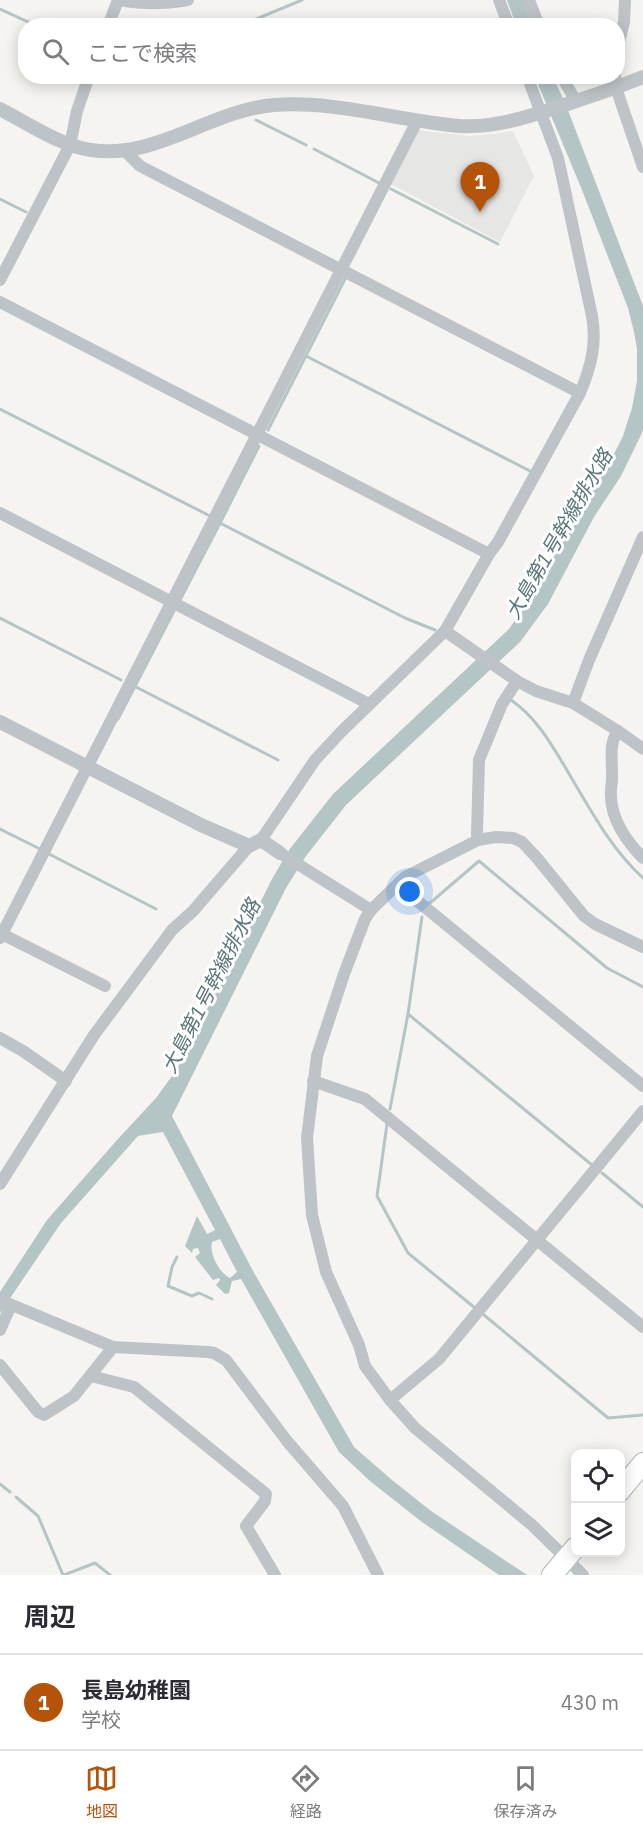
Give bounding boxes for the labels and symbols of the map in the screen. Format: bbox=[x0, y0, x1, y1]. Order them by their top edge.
pin: 1 bbox=[460, 162, 500, 212]
water label: 大島第1号幹線排水路 bbox=[499, 442, 619, 624]
your location bbox=[395, 877, 424, 906]
water label: 大島第1号幹線排水路 bbox=[155, 892, 267, 1077]

